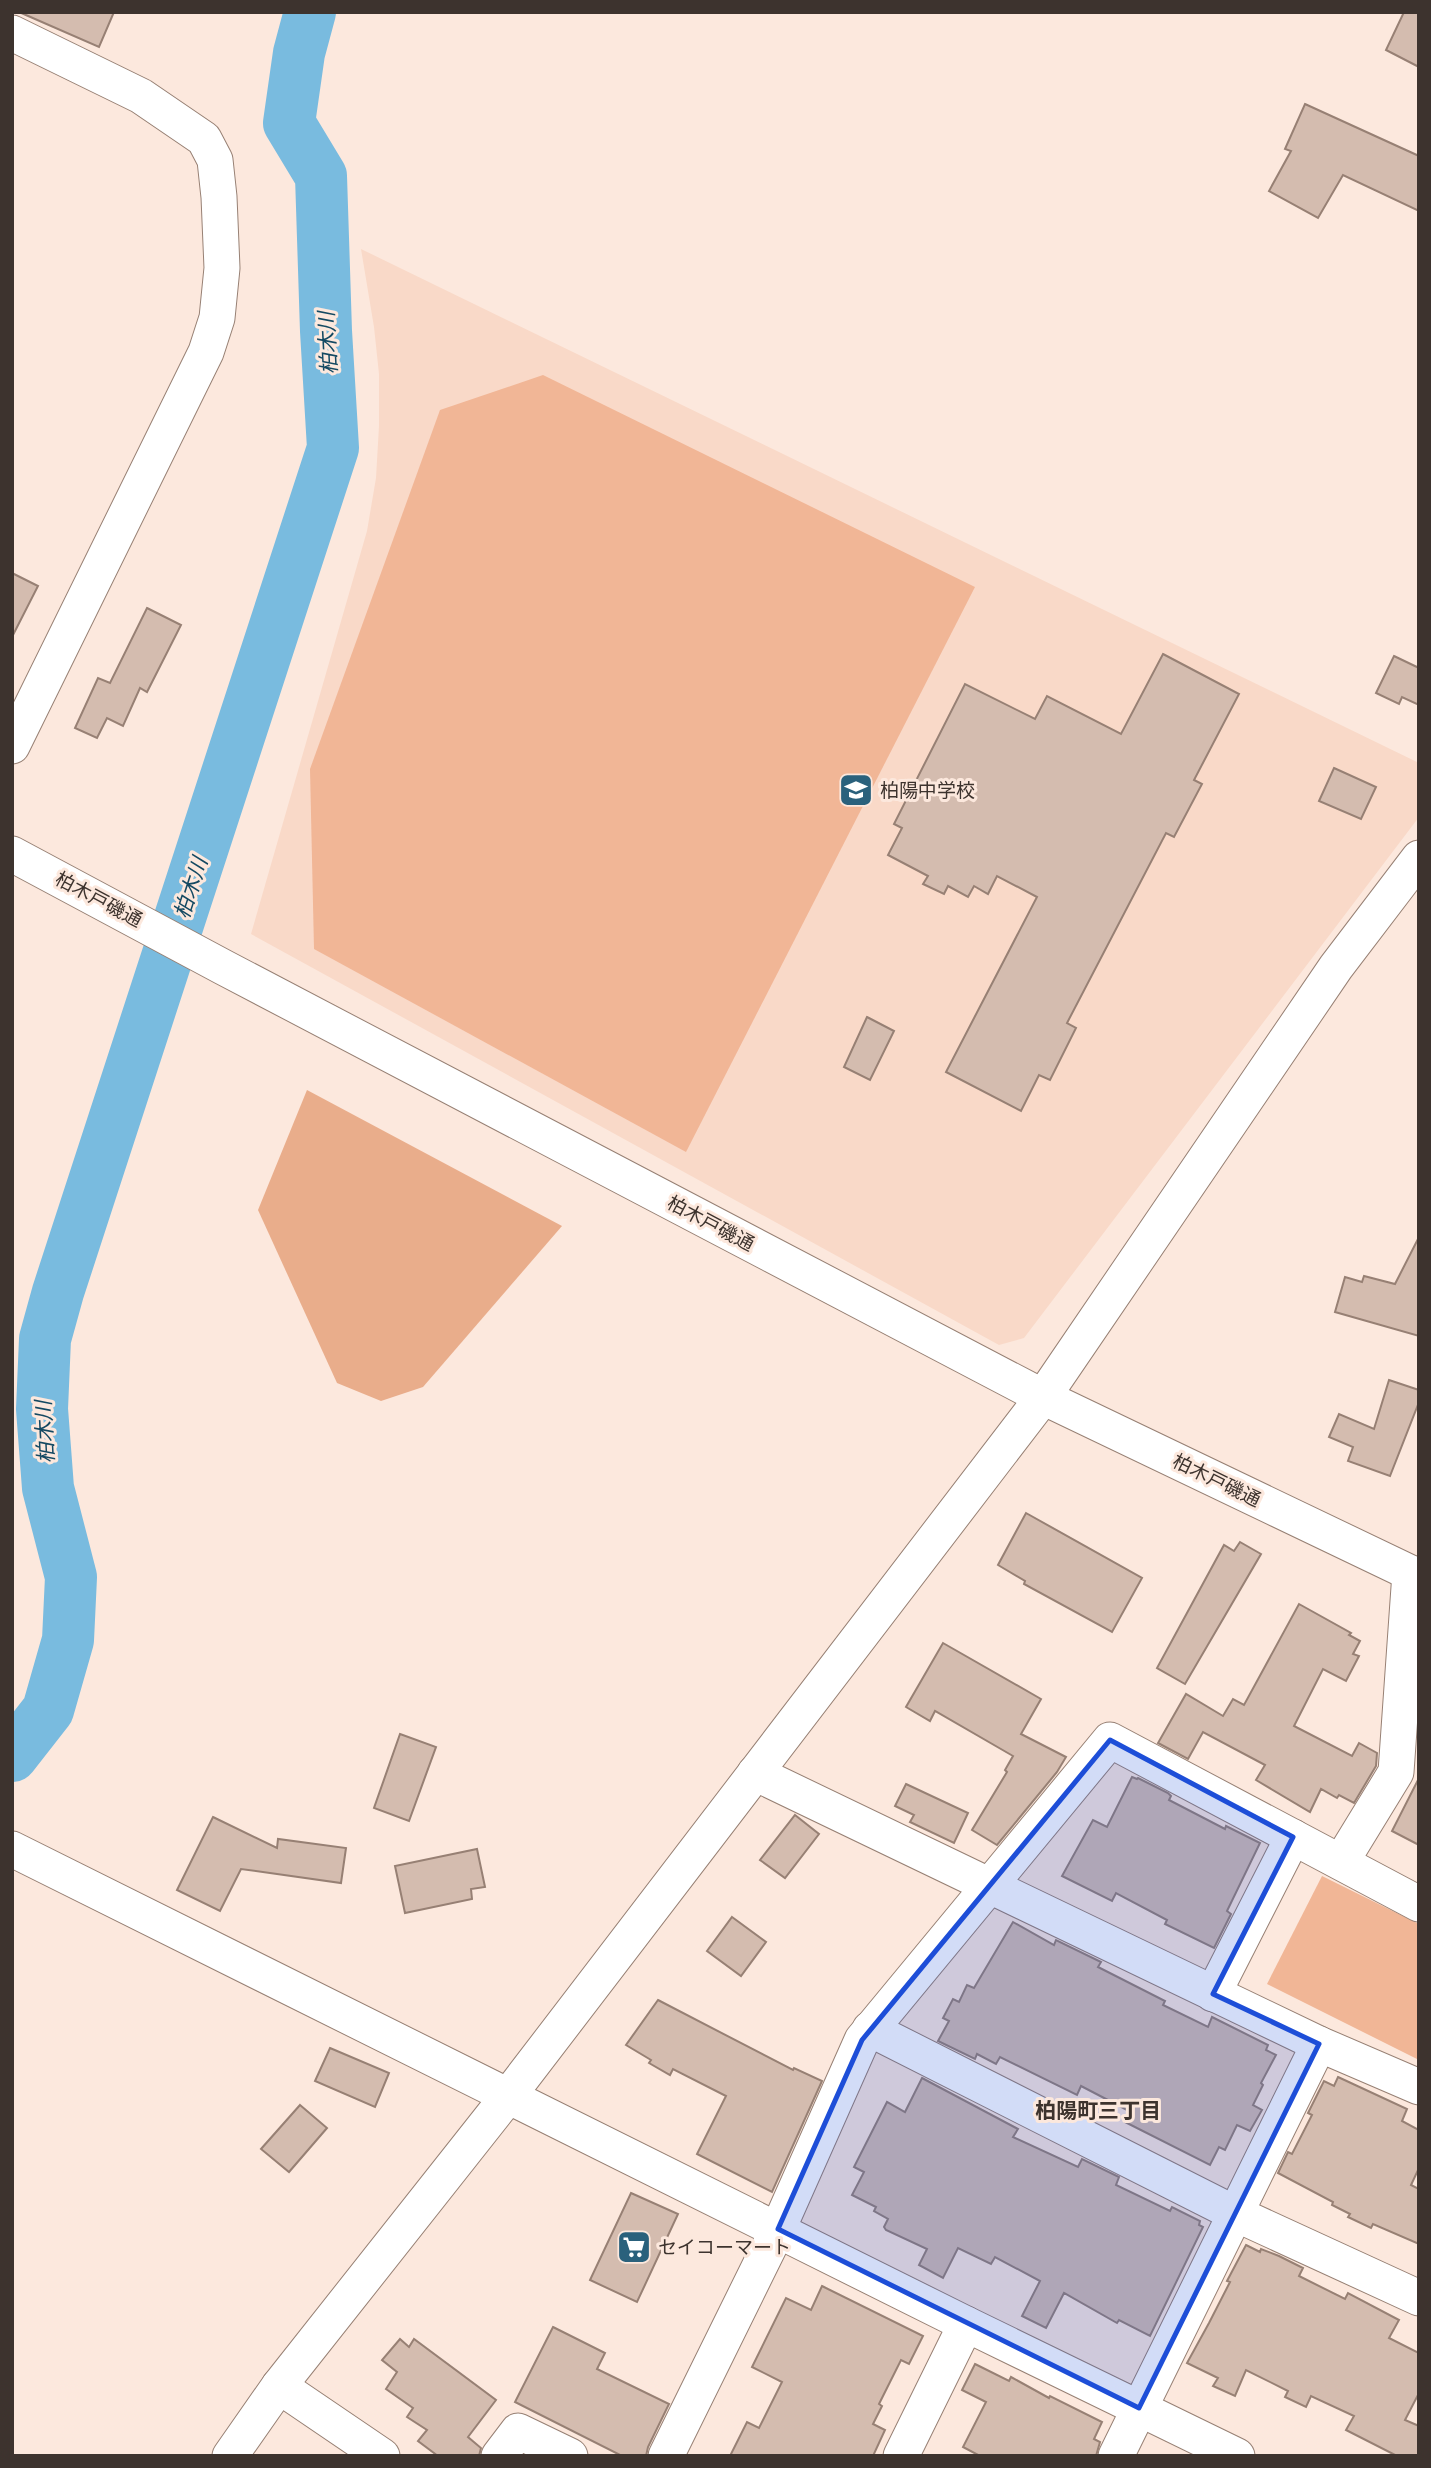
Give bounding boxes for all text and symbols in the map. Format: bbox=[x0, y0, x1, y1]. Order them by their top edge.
water label: 柏木川 bbox=[314, 309, 343, 375]
school or university icon: 柏陽中学校 bbox=[837, 771, 875, 809]
place label: 柏陽中学校 bbox=[880, 780, 975, 803]
water label: 柏木川 bbox=[170, 852, 214, 922]
street label: 柏木戸磯通 bbox=[51, 868, 146, 933]
street label: 柏木戸磯通 bbox=[663, 1192, 758, 1257]
water label: 柏木川 bbox=[31, 1398, 60, 1464]
street label: 柏木戸磯通 bbox=[1169, 1450, 1264, 1513]
district label: 柏陽町三丁目 bbox=[1035, 2099, 1161, 2124]
supermarket icon: セイコーマート bbox=[615, 2228, 653, 2266]
place label: セイコーマート bbox=[658, 2237, 791, 2260]

